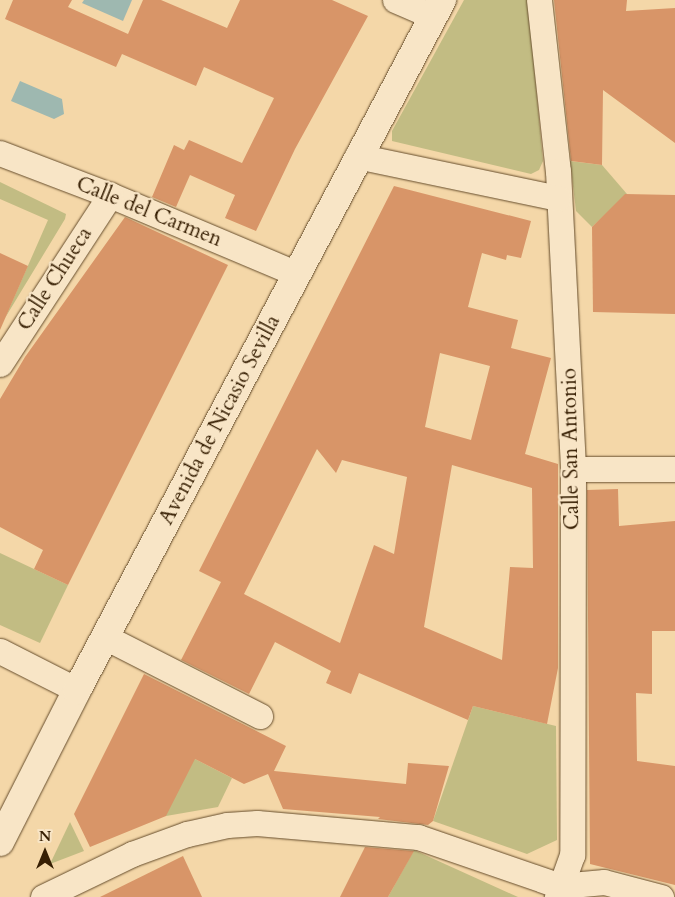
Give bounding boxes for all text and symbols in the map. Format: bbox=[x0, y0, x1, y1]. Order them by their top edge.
street label: Calle del Carmen bbox=[73, 171, 225, 253]
street label: Calle Chueca bbox=[12, 223, 98, 335]
street label: Avenida de Nicasio Sevilla bbox=[154, 311, 286, 529]
street label: Calle San Antonio bbox=[557, 368, 585, 530]
north arrow bbox=[20, 827, 70, 877]
text: N bbox=[39, 827, 51, 846]

